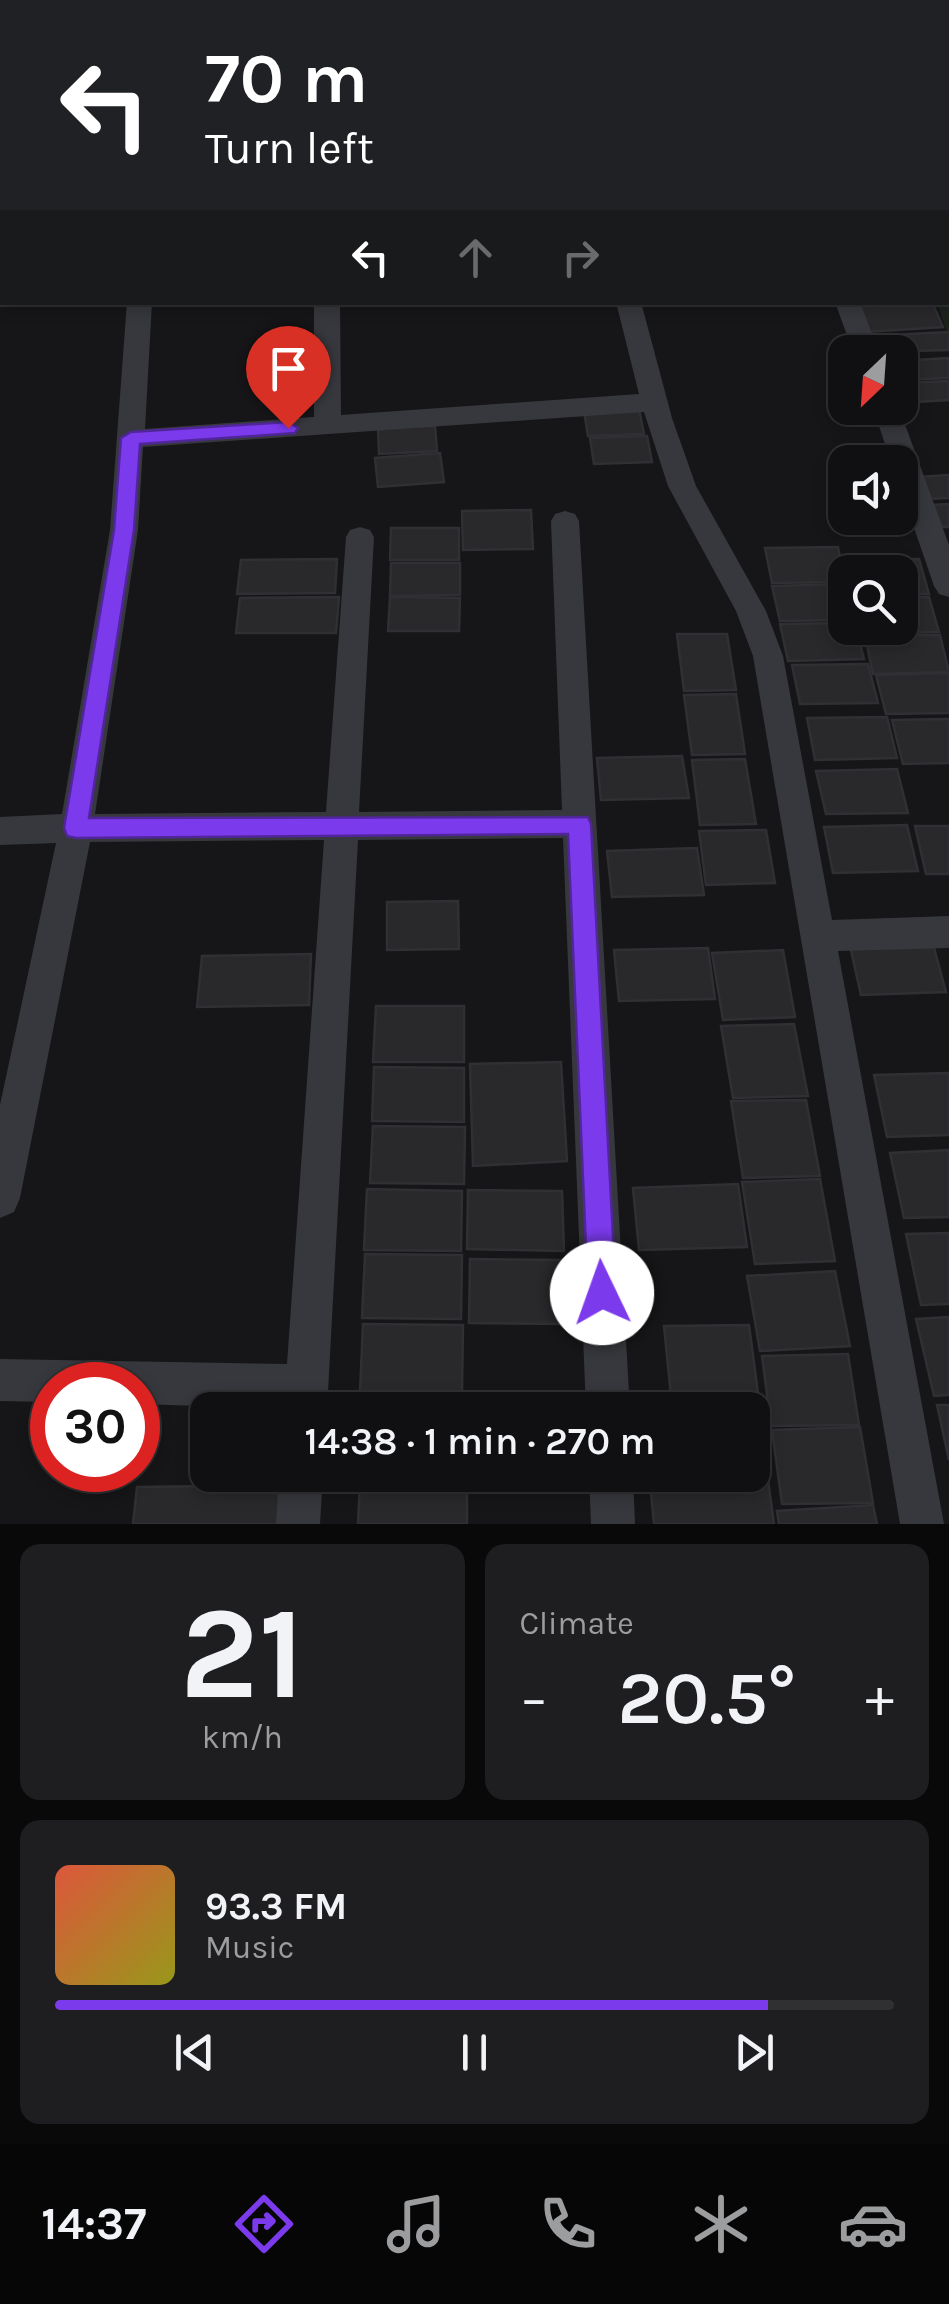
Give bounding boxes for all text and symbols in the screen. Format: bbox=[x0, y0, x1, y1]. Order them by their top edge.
text: 70 m bbox=[205, 38, 368, 120]
icon: left bbox=[40, 40, 170, 170]
text: Turn left bbox=[205, 122, 374, 174]
icon: left bbox=[343, 230, 398, 285]
icon: ahead bbox=[448, 230, 503, 285]
icon: right bbox=[553, 230, 608, 285]
pin bbox=[246, 326, 331, 429]
north arrow bbox=[828, 335, 918, 425]
map controls bbox=[828, 335, 918, 645]
icon: arrive bbox=[261, 341, 316, 396]
button: sound bbox=[828, 445, 918, 535]
button: search bbox=[828, 555, 918, 645]
position arrow bbox=[550, 1241, 654, 1345]
speed limit sign: 30 bbox=[30, 1362, 160, 1492]
text: 14:38 · 1 min · 270 m bbox=[305, 1419, 655, 1464]
text: 21 bbox=[180, 1578, 305, 1730]
text: Climate bbox=[520, 1605, 634, 1642]
text: 20.5° bbox=[618, 1654, 796, 1742]
text: − bbox=[520, 1666, 548, 1730]
text: + bbox=[865, 1666, 894, 1730]
text: km/h bbox=[202, 1719, 283, 1756]
text: 93.3 FM bbox=[205, 1884, 347, 1929]
text: Music bbox=[205, 1929, 294, 1966]
icon: previous bbox=[167, 2025, 222, 2080]
icon: pause bbox=[447, 2025, 502, 2080]
icon: next bbox=[727, 2025, 782, 2080]
icon: directions bbox=[229, 2189, 299, 2259]
icon: music bbox=[381, 2189, 451, 2259]
icon: phone bbox=[533, 2189, 603, 2259]
icon: climate bbox=[686, 2189, 756, 2259]
icon: car bbox=[838, 2189, 908, 2259]
text: 14:37 bbox=[41, 2198, 146, 2250]

